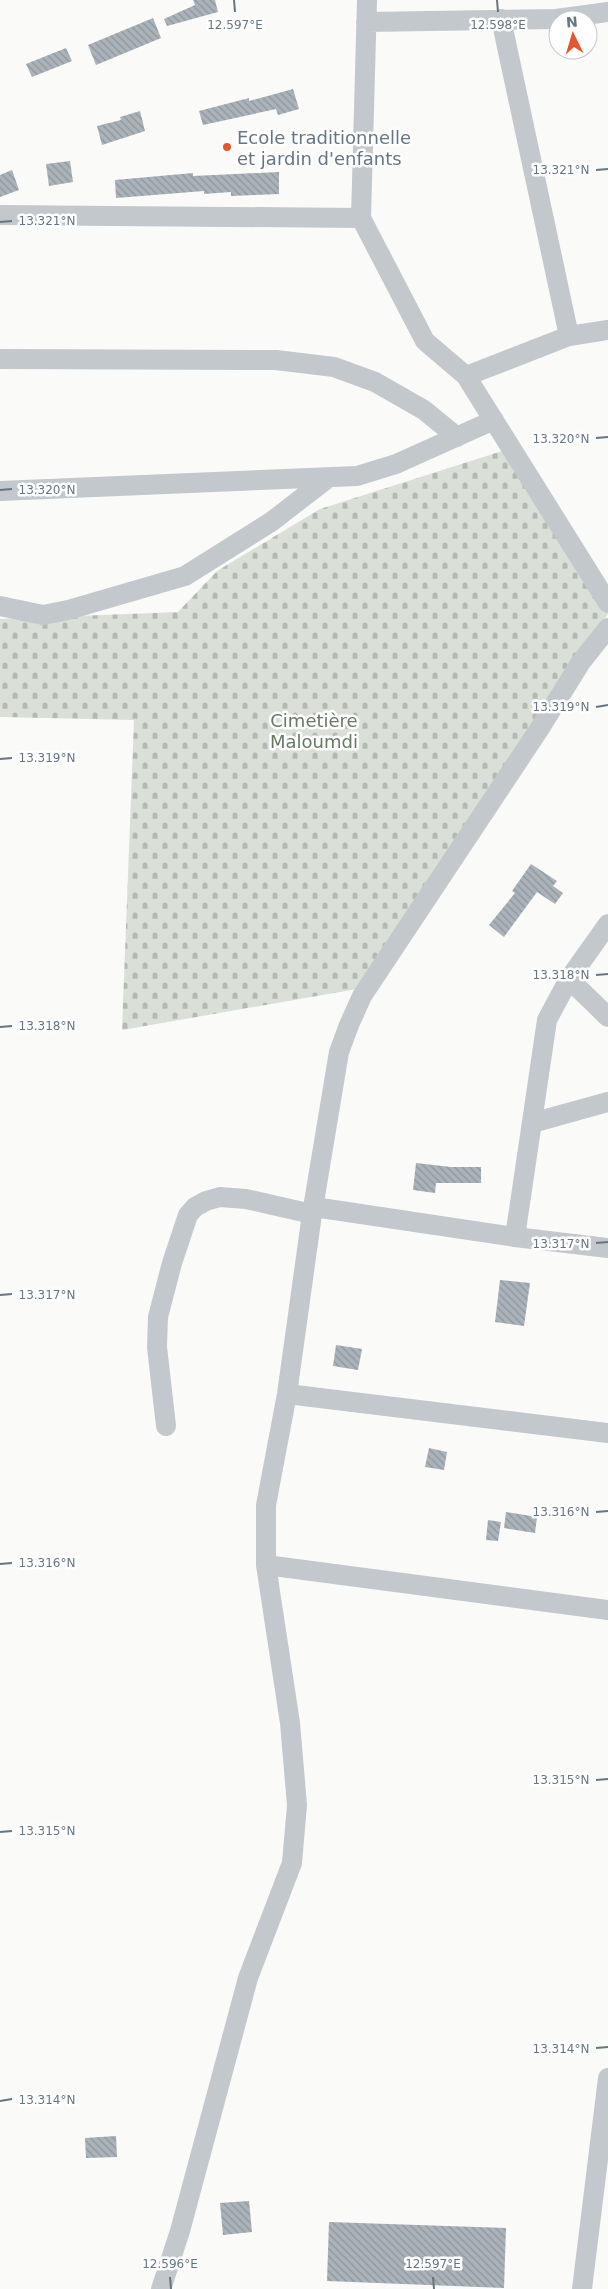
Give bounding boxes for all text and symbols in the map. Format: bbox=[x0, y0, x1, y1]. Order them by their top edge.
north arrow bbox=[548, 10, 598, 60]
text: N bbox=[565, 14, 578, 31]
text: 12.597°E bbox=[207, 18, 263, 32]
text: 12.598°E bbox=[470, 18, 526, 32]
place label: Ecole traditionnelle et jardin d'enfants bbox=[237, 127, 411, 169]
marker: Ecole traditionnelle et jardin d'enfants bbox=[221, 141, 233, 153]
text: 13.321°N bbox=[533, 163, 589, 177]
text: 13.321°N bbox=[19, 214, 75, 228]
text: 13.320°N bbox=[533, 432, 589, 446]
text: 13.320°N bbox=[19, 483, 75, 497]
text: 13.319°N bbox=[533, 700, 589, 714]
park label: Cimetière Maloumdi bbox=[270, 710, 358, 752]
text: 13.319°N bbox=[19, 751, 75, 765]
text: 13.318°N bbox=[533, 968, 589, 982]
text: 13.318°N bbox=[19, 1019, 75, 1033]
text: 13.317°N bbox=[533, 1237, 589, 1251]
text: 13.317°N bbox=[19, 1288, 75, 1302]
text: 13.316°N bbox=[533, 1505, 589, 1519]
text: 13.316°N bbox=[19, 1556, 75, 1570]
text: 13.315°N bbox=[533, 1773, 589, 1787]
text: 13.315°N bbox=[19, 1824, 75, 1838]
text: 13.314°N bbox=[533, 2042, 589, 2056]
text: 13.314°N bbox=[19, 2093, 75, 2107]
text: 12.596°E bbox=[142, 2257, 198, 2271]
text: 12.597°E bbox=[405, 2257, 461, 2271]

